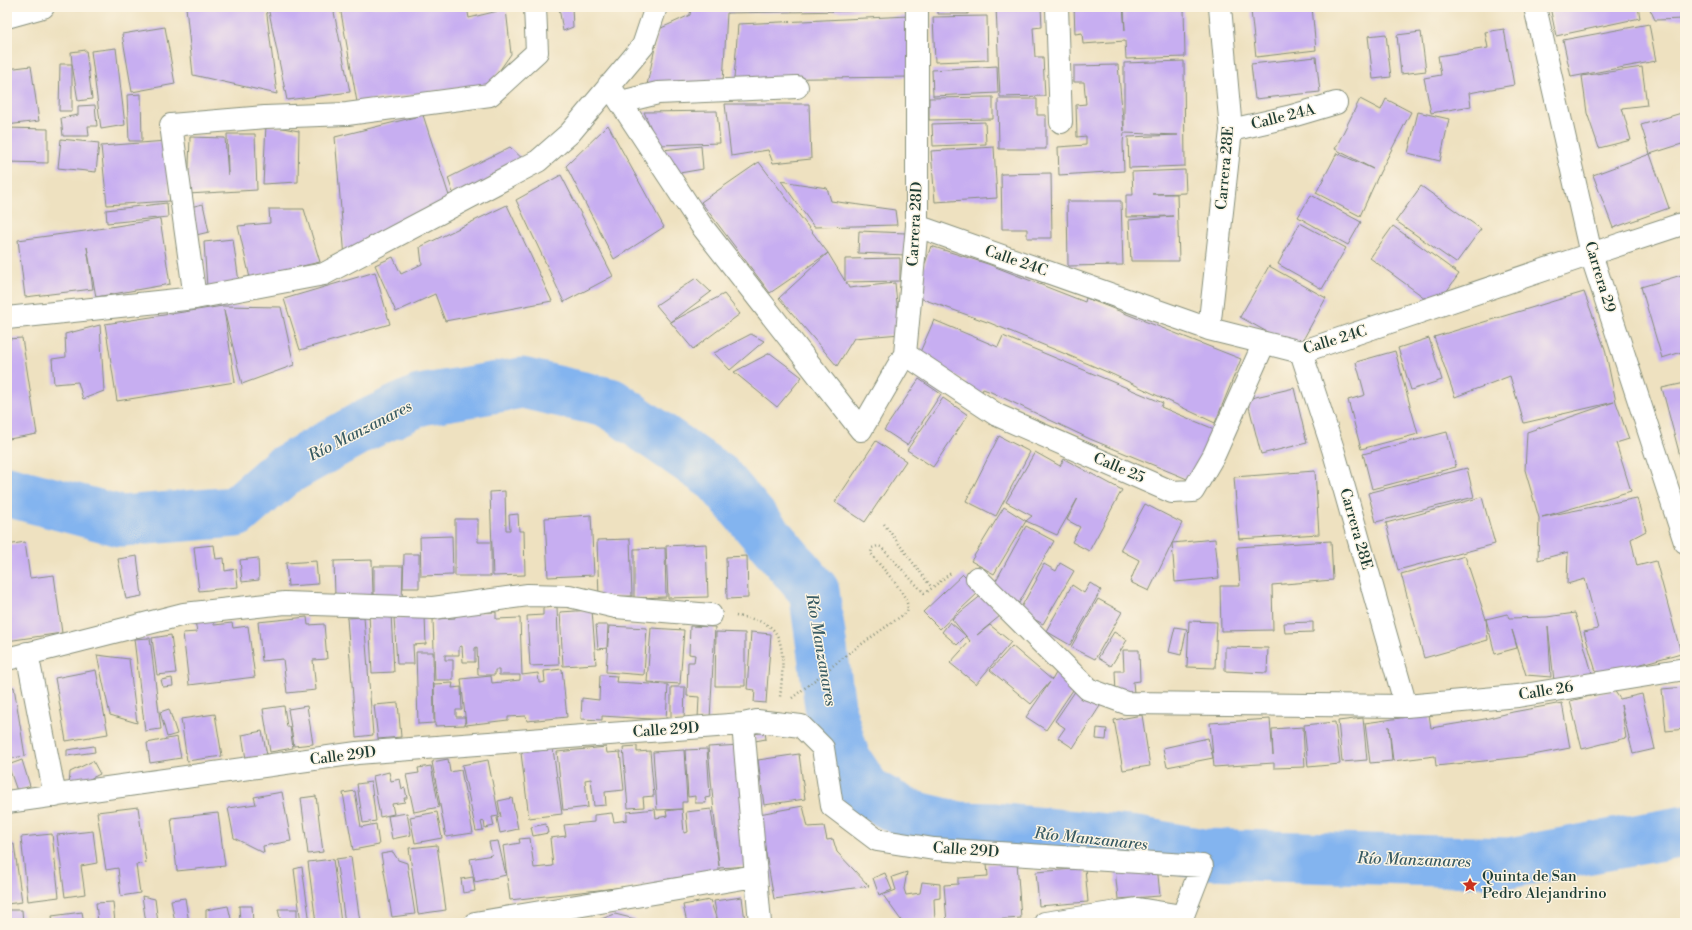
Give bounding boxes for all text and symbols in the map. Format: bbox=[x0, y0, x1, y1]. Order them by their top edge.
street label: Calle 24A bbox=[1249, 100, 1318, 134]
street label: Carrera 28E bbox=[1212, 125, 1238, 211]
street label: Carrera 28D bbox=[903, 181, 927, 267]
street label: Carrera 29 bbox=[1580, 239, 1620, 315]
street label: Calle 24C bbox=[982, 241, 1050, 281]
street label: Calle 24C bbox=[1301, 321, 1369, 359]
water label: Río Manzanares bbox=[304, 396, 415, 466]
street label: Calle 25 bbox=[1090, 449, 1148, 487]
street label: Carrera 28E bbox=[1335, 486, 1377, 572]
water label: Río Manzanares bbox=[801, 591, 841, 708]
street label: Calle 26 bbox=[1517, 677, 1575, 705]
street label: Calle 29D bbox=[632, 718, 700, 742]
street label: Calle 29D bbox=[309, 743, 377, 769]
water label: Río Manzanares bbox=[1032, 823, 1149, 855]
street label: Calle 29D bbox=[932, 838, 1000, 862]
water label: Río Manzanares bbox=[1356, 848, 1471, 872]
place label: Quinta de San Pedro Alejandrino bbox=[1482, 867, 1607, 903]
place icon: Quinta de San Pedro Alejandrino bbox=[1461, 876, 1479, 894]

